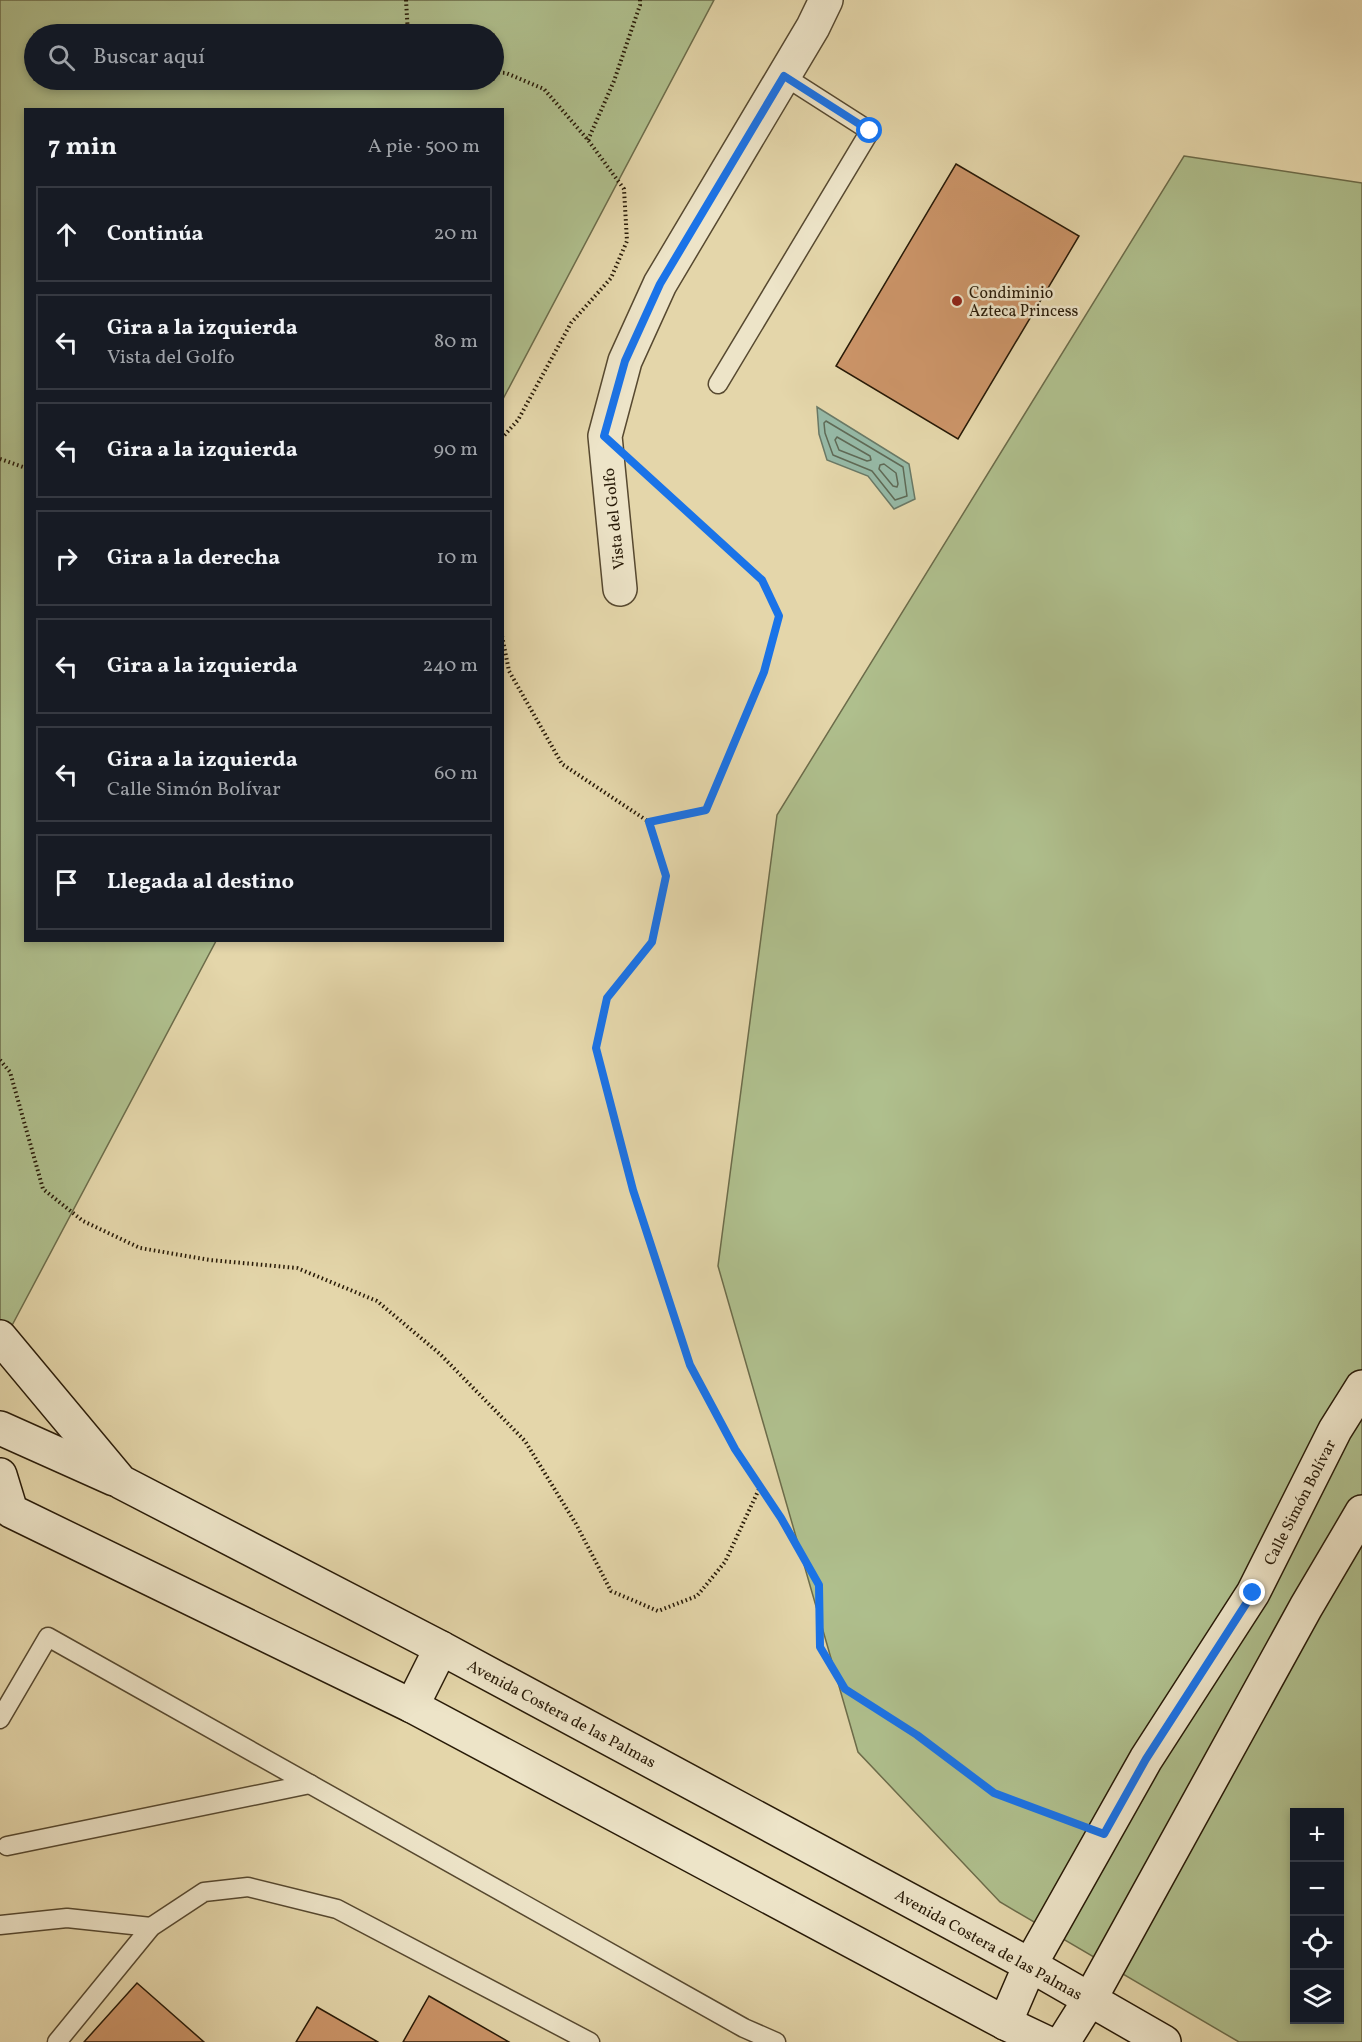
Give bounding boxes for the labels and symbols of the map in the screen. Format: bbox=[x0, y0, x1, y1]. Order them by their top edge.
route start bbox=[856, 117, 882, 143]
place label: Condiminio Azteca Princess bbox=[969, 283, 1079, 323]
marker: Condiminio Azteca Princess bbox=[950, 294, 964, 308]
street label: Vista del Golfo bbox=[599, 467, 631, 571]
street label: Calle Simón Bolívar bbox=[1259, 1436, 1342, 1570]
route end bbox=[1239, 1579, 1265, 1605]
street label: Avenida Costera de las Palmas bbox=[463, 1656, 660, 1774]
street label: Avenida Costera de las Palmas bbox=[890, 1885, 1086, 2007]

